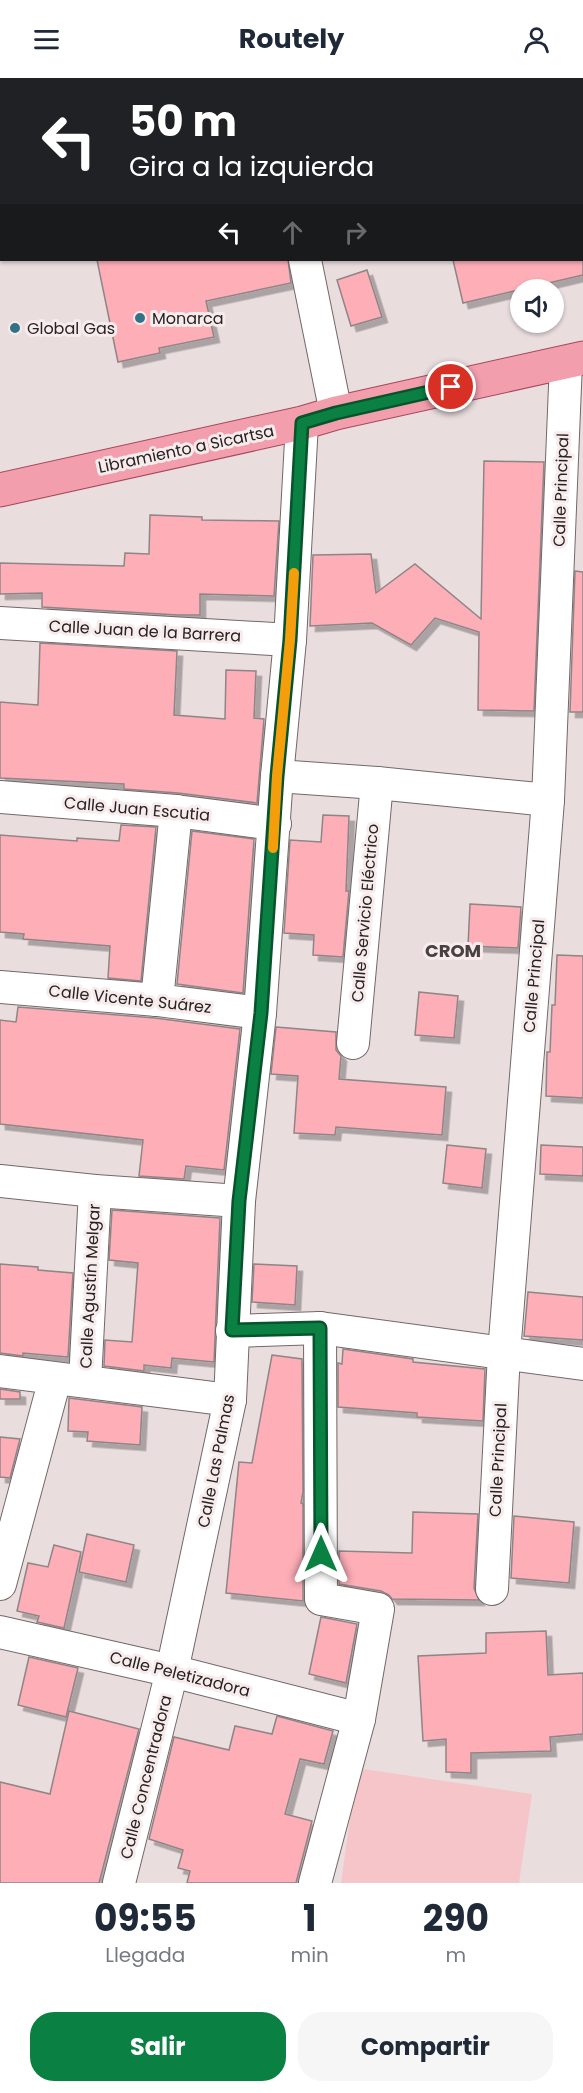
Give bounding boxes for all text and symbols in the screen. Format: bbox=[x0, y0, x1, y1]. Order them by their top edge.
text: Routely bbox=[239, 20, 344, 57]
icon: menu bbox=[30, 23, 63, 56]
icon: person bbox=[520, 23, 553, 56]
text: 50 m bbox=[129, 92, 237, 151]
icon: left bbox=[30, 102, 108, 180]
text: Gira a la izquierda bbox=[129, 148, 374, 185]
icon: left bbox=[213, 216, 246, 249]
icon: ahead bbox=[276, 216, 309, 249]
icon: right bbox=[339, 216, 372, 249]
map controls bbox=[510, 279, 564, 333]
button: sound bbox=[510, 279, 564, 333]
place label: Monarca bbox=[152, 307, 224, 330]
marker: Monarca bbox=[133, 311, 147, 325]
place label: Global Gas bbox=[27, 317, 115, 340]
marker: Global Gas bbox=[8, 321, 22, 335]
pin bbox=[425, 361, 476, 412]
icon: arrive bbox=[434, 370, 467, 403]
street label: Libramiento a Sicartsa bbox=[96, 419, 276, 479]
street label: Calle Principal bbox=[548, 433, 574, 547]
street label: Calle Juan de la Barrera bbox=[48, 614, 242, 648]
street label: Calle Juan Escutia bbox=[63, 791, 211, 827]
street label: Calle Servicio Eléctrico bbox=[346, 823, 384, 1003]
street label: Calle Principal bbox=[518, 918, 550, 1034]
district label: CROM bbox=[425, 938, 481, 963]
street label: Calle Vicente Suárez bbox=[47, 979, 213, 1019]
street label: Calle Agustín Melgar bbox=[74, 1203, 106, 1369]
street label: Calle Las Palmas bbox=[192, 1392, 240, 1530]
street label: Calle Principal bbox=[484, 1403, 512, 1517]
position arrow bbox=[289, 1522, 353, 1586]
street label: Calle Peletizadora bbox=[107, 1645, 253, 1703]
street label: Calle Concentradora bbox=[114, 1693, 178, 1861]
text: 09:55 bbox=[94, 1893, 197, 1944]
text: 1 bbox=[303, 1893, 316, 1944]
text: 290 bbox=[423, 1893, 489, 1944]
text: Llegada bbox=[105, 1941, 185, 1969]
text: min bbox=[291, 1941, 329, 1969]
text: m bbox=[446, 1941, 466, 1969]
button: Salir bbox=[30, 2012, 286, 2081]
button: Compartir bbox=[298, 2012, 553, 2081]

